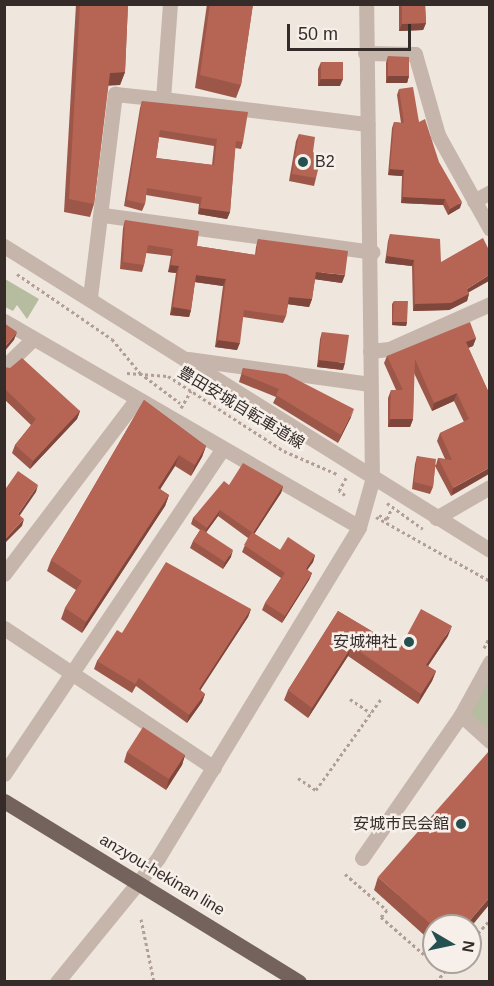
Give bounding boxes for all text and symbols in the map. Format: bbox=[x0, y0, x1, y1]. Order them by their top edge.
scale bar bbox=[290, 12, 414, 50]
text: 50 m bbox=[298, 24, 338, 44]
place label: B2 bbox=[315, 152, 335, 172]
marker: B2 bbox=[296, 155, 310, 169]
street label: 豊田安城自転車道線 bbox=[174, 363, 308, 453]
place label: 安城神社 bbox=[333, 632, 397, 652]
marker: 安城神社 bbox=[402, 635, 416, 649]
place label: 安城市民会館 bbox=[353, 814, 449, 834]
marker: 安城市民会館 bbox=[454, 817, 468, 831]
street label: anzyou-hekinan line bbox=[96, 830, 228, 920]
north arrow bbox=[422, 914, 482, 974]
text: N bbox=[459, 940, 478, 954]

